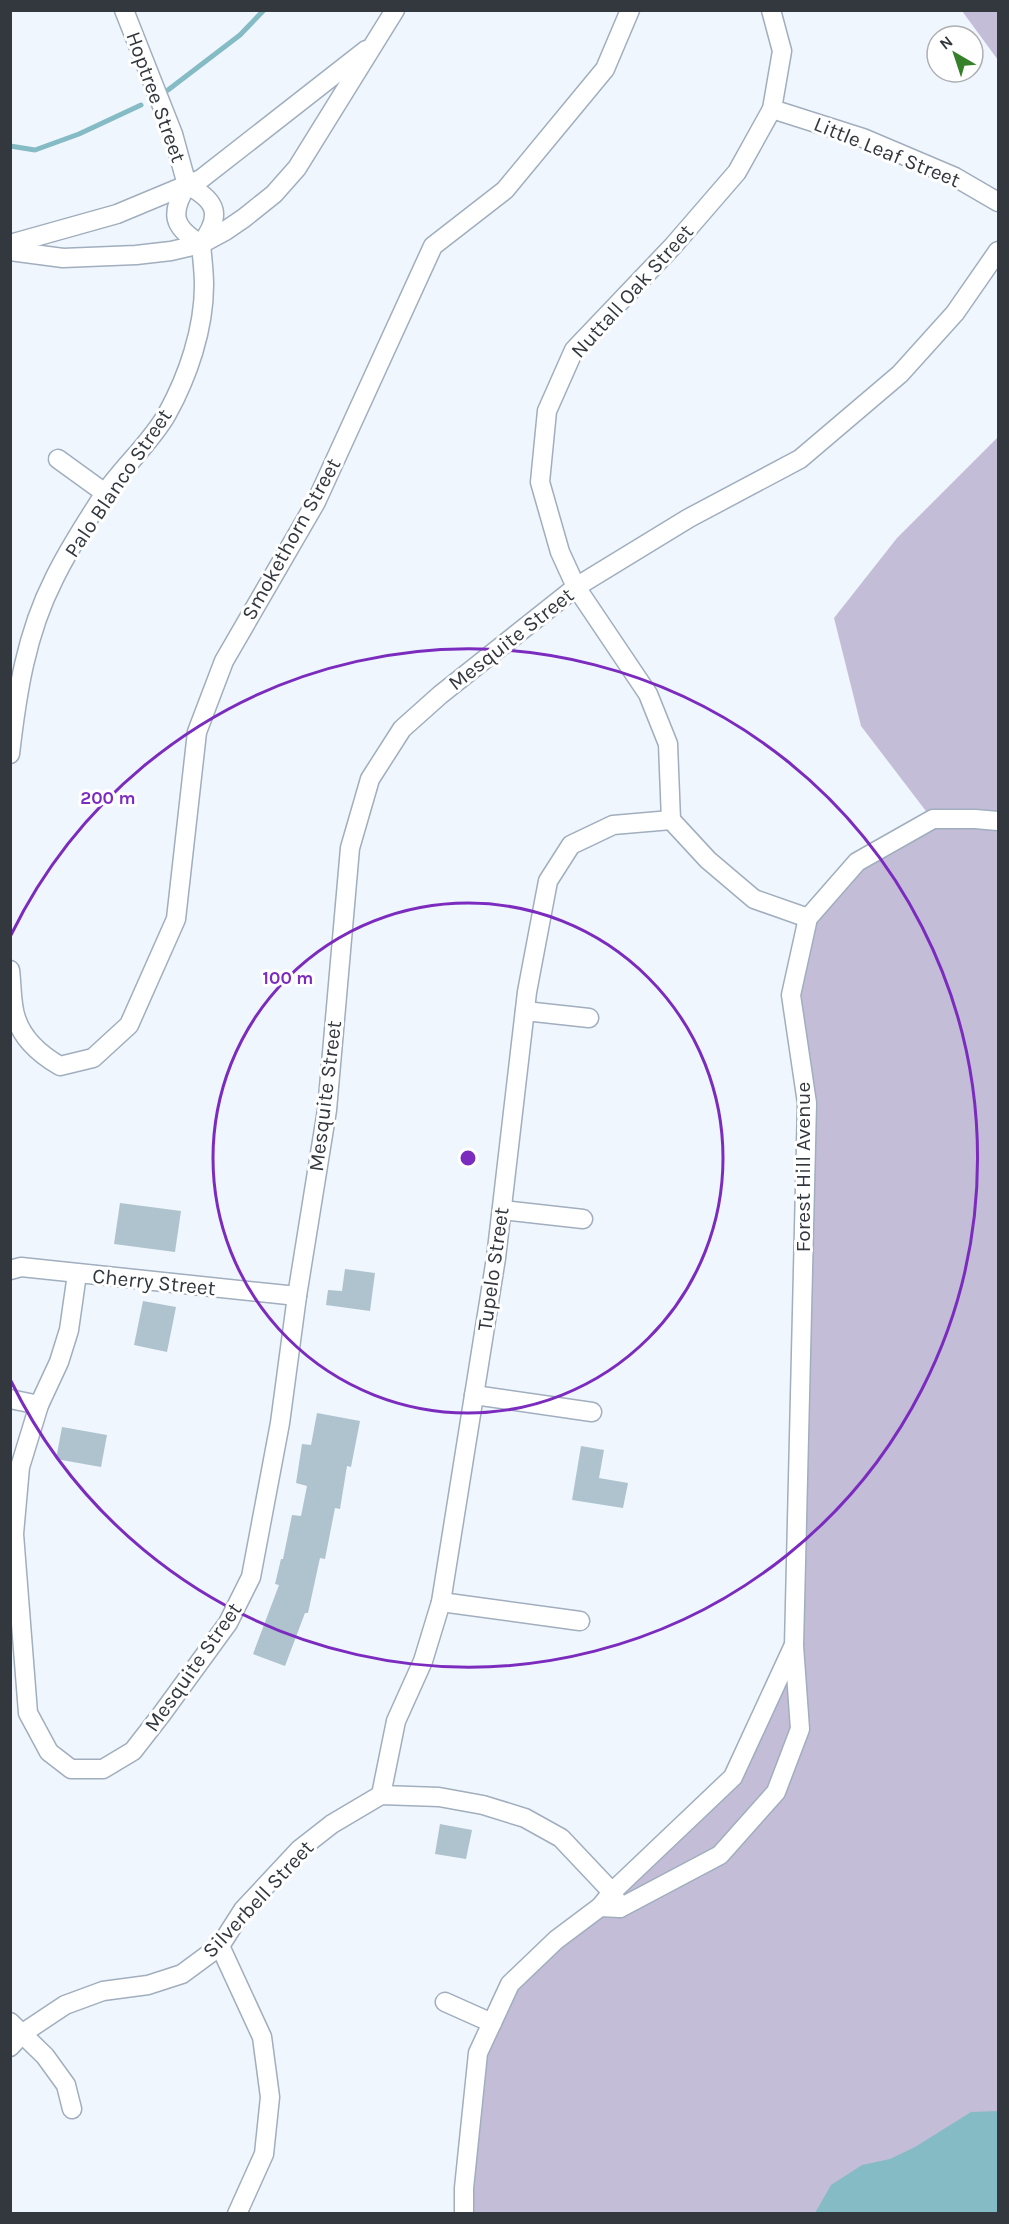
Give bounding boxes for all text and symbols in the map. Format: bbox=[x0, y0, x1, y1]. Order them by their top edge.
north arrow bbox=[925, 24, 985, 84]
street label: Hoptree Street bbox=[121, 28, 191, 166]
text: N bbox=[935, 32, 956, 54]
street label: Little Leaf Street bbox=[810, 112, 964, 192]
street label: Nuttall Oak Street bbox=[566, 219, 698, 362]
street label: Palo Blanco Street bbox=[60, 404, 177, 562]
street label: Smokethorn Street bbox=[237, 454, 346, 624]
street label: Mesquite Street bbox=[444, 583, 578, 695]
text: 200 m bbox=[80, 787, 136, 809]
text: 100 m bbox=[263, 967, 313, 989]
street label: Mesquite Street bbox=[304, 1019, 346, 1173]
street label: Forest Hill Avenue bbox=[791, 1082, 815, 1252]
centre of rings bbox=[458, 1148, 478, 1168]
street label: Tupelo Street bbox=[472, 1205, 514, 1332]
street label: Cherry Street bbox=[91, 1264, 217, 1300]
street label: Mesquite Street bbox=[140, 1598, 247, 1736]
street label: Silverbell Street bbox=[198, 1835, 318, 1963]

